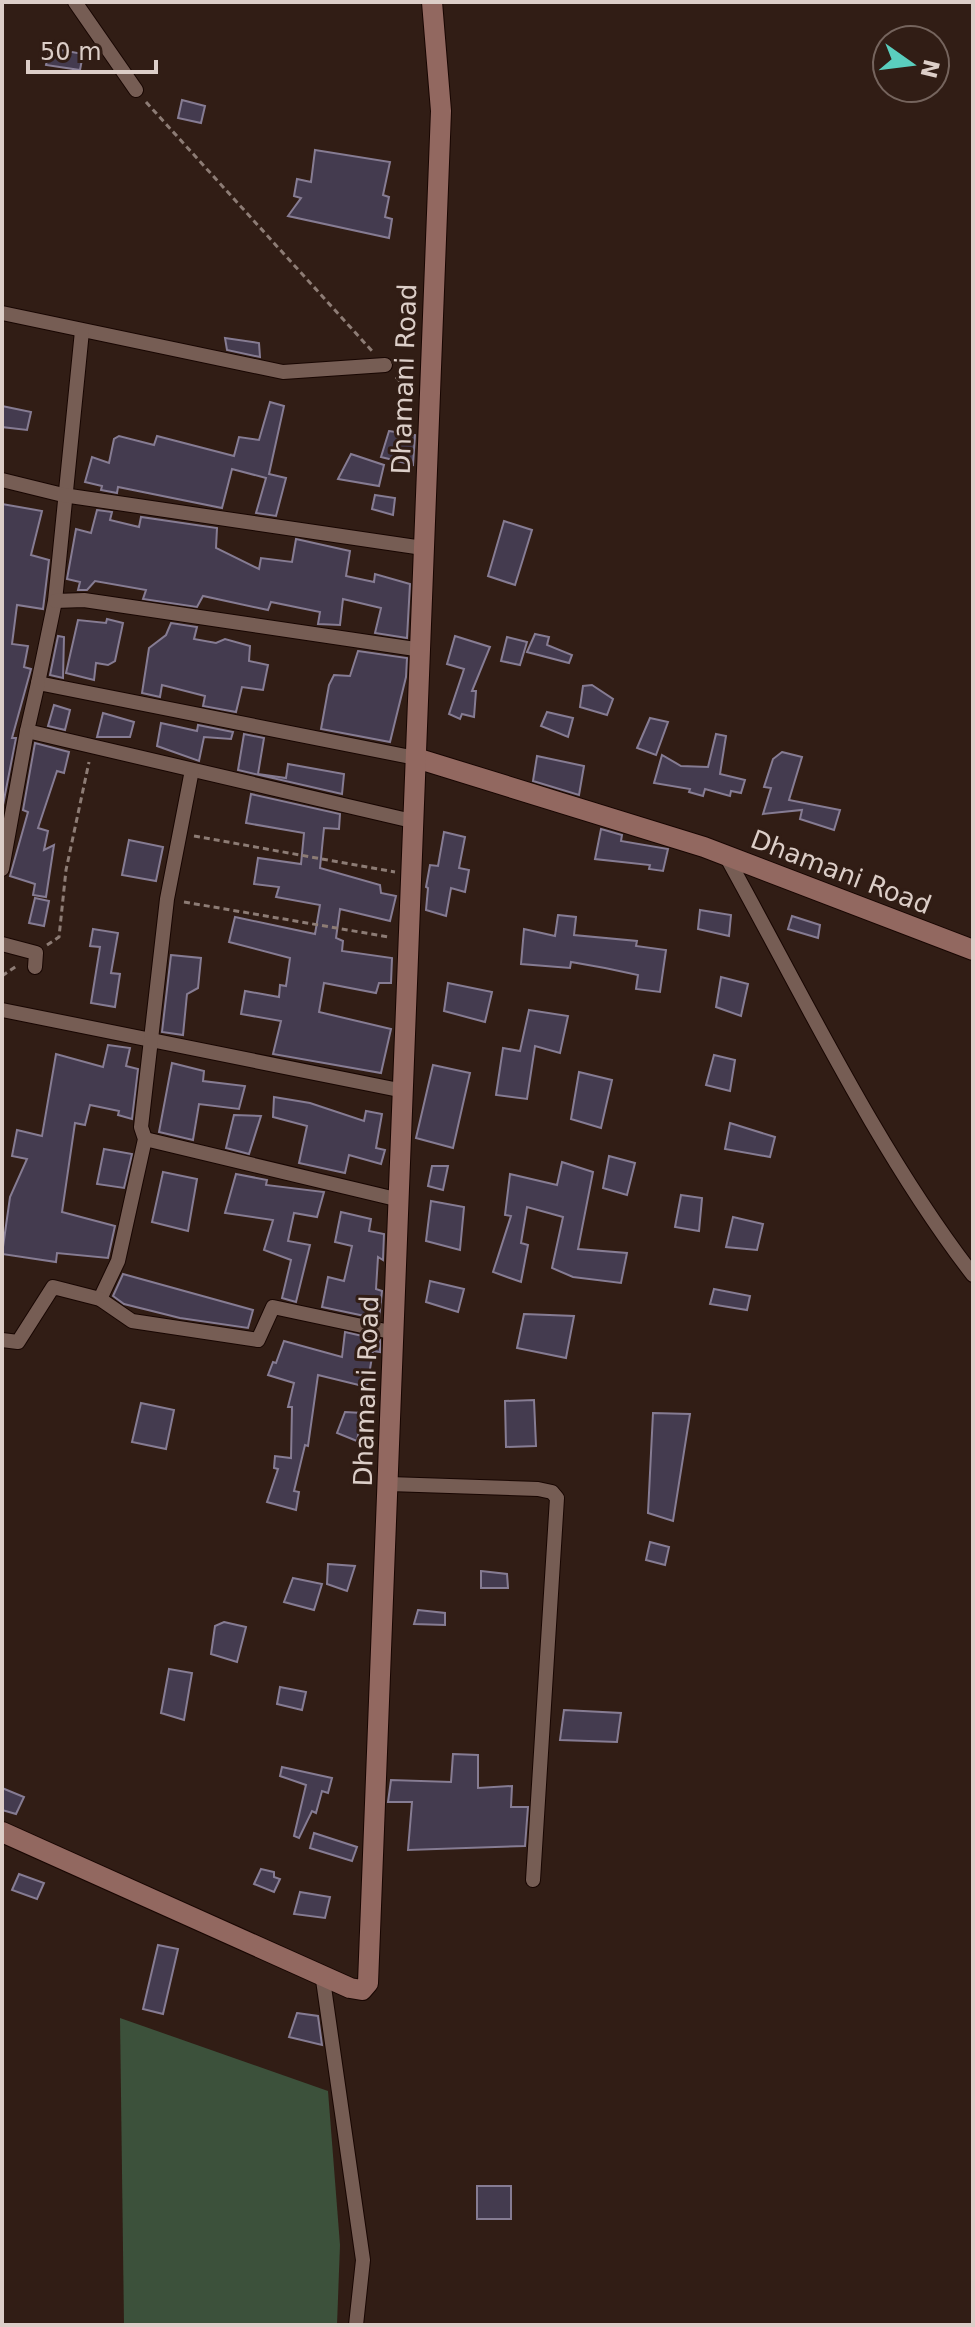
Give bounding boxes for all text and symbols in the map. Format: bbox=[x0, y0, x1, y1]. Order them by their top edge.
scale bar bbox=[28, 24, 156, 74]
north arrow bbox=[871, 24, 951, 104]
text: 50 m bbox=[40, 38, 102, 66]
text: N bbox=[916, 57, 944, 81]
street label: Dhamani Road bbox=[386, 283, 422, 475]
street label: Dhamani Road bbox=[747, 824, 935, 920]
street label: Dhamani Road bbox=[348, 1295, 384, 1487]

